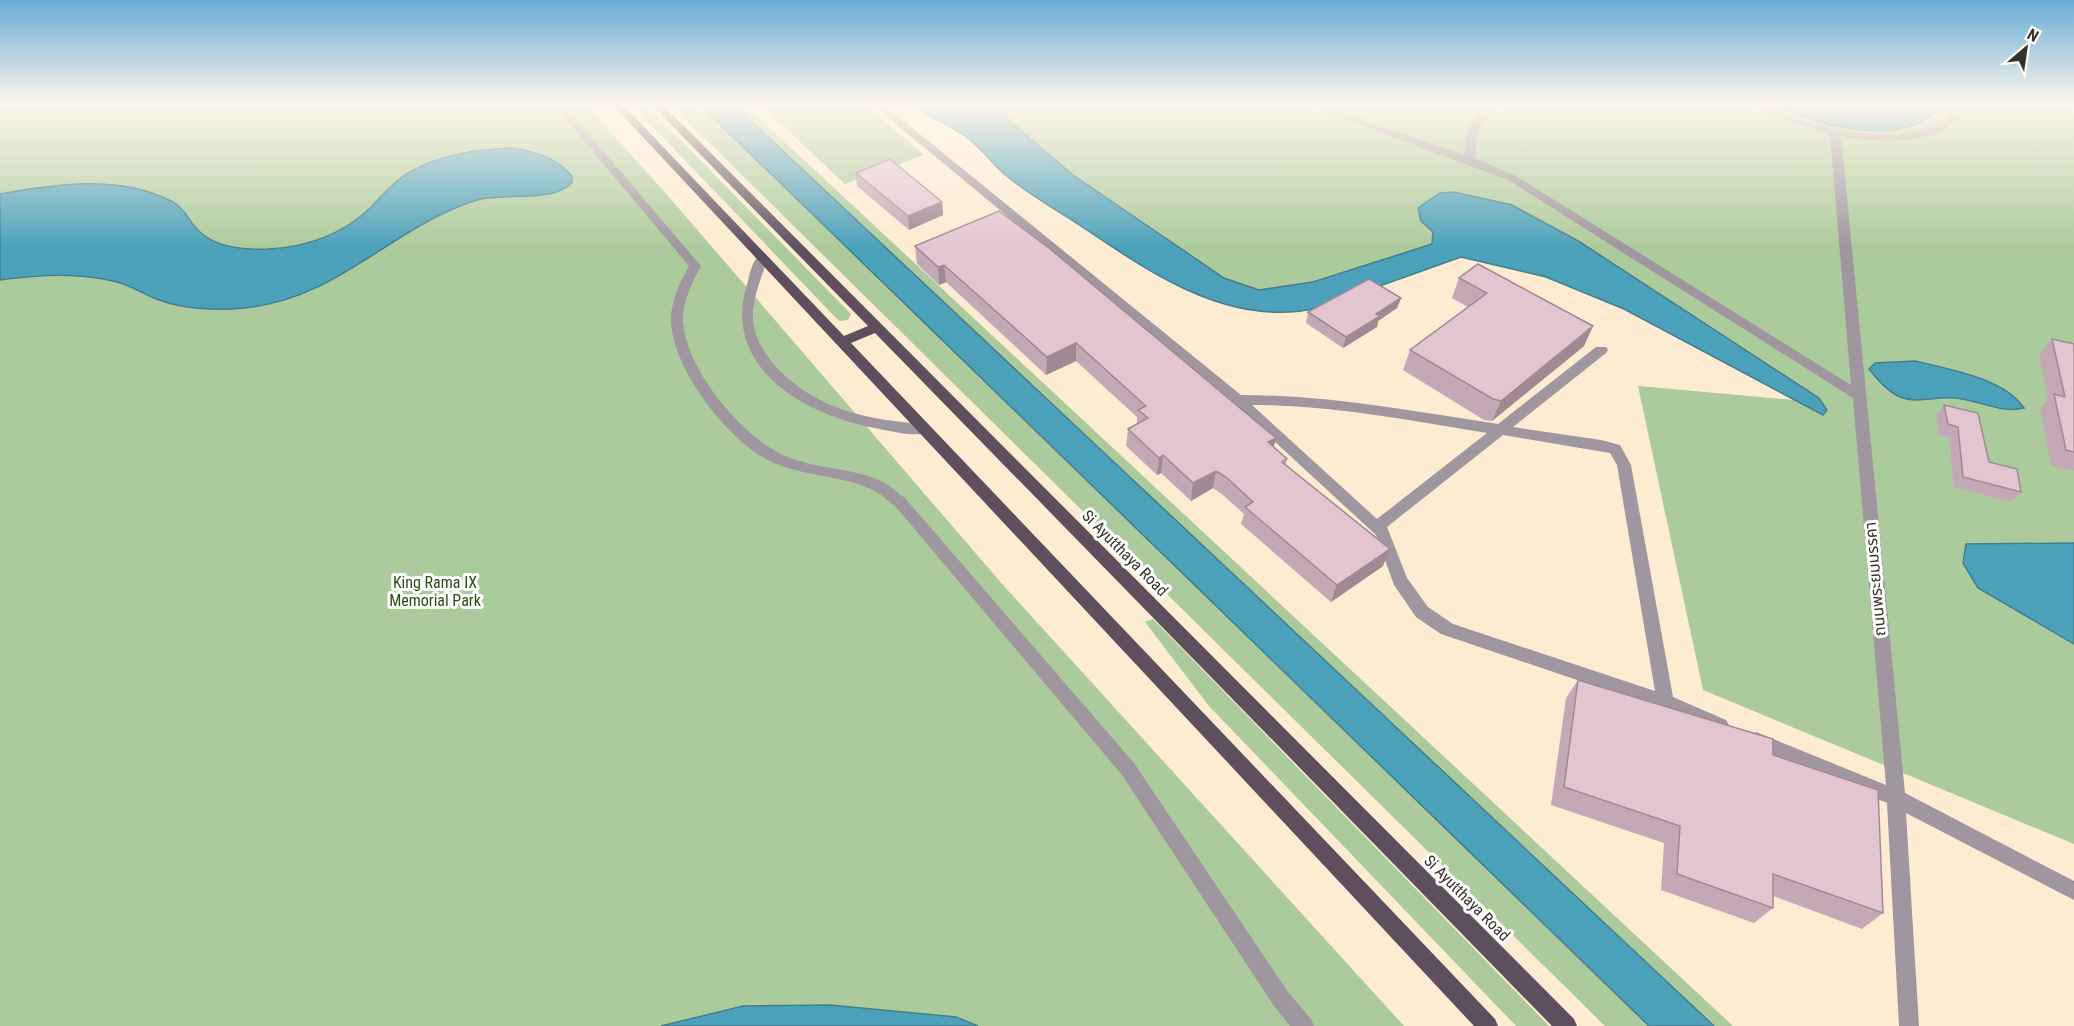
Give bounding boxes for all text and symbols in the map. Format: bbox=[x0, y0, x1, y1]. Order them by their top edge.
north arrow bbox=[1996, 18, 2056, 78]
text: N bbox=[2024, 25, 2042, 46]
street label: Si Ayutthaya Road bbox=[1078, 506, 1172, 600]
street label: ถนนพระยมมรรคา bbox=[1861, 521, 1889, 637]
park label: King Rama IX Memorial Park bbox=[389, 573, 482, 610]
street label: Si Ayutthaya Road bbox=[1420, 851, 1514, 945]

